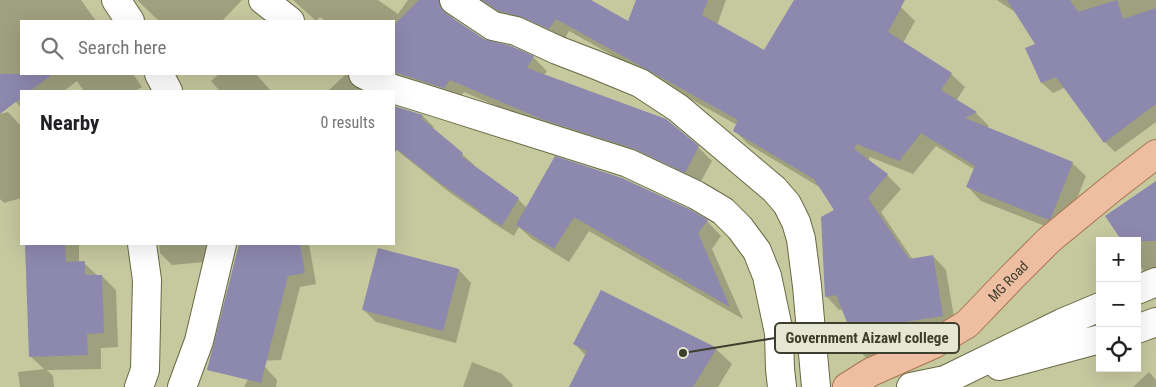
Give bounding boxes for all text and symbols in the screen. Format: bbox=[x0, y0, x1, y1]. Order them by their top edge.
search box bbox=[20, 20, 395, 75]
icon: search bbox=[38, 34, 66, 62]
text: Search here bbox=[78, 36, 166, 59]
text: Nearby bbox=[40, 111, 99, 135]
text: 0 results bbox=[320, 113, 375, 132]
map controls bbox=[1096, 237, 1141, 372]
button: + bbox=[1096, 237, 1141, 282]
street label: MG Road bbox=[985, 258, 1031, 305]
button: − bbox=[1096, 282, 1141, 327]
callout: Government Aizawl college bbox=[775, 323, 959, 353]
button: locate bbox=[1096, 327, 1141, 372]
text: Government Aizawl college bbox=[785, 329, 949, 347]

